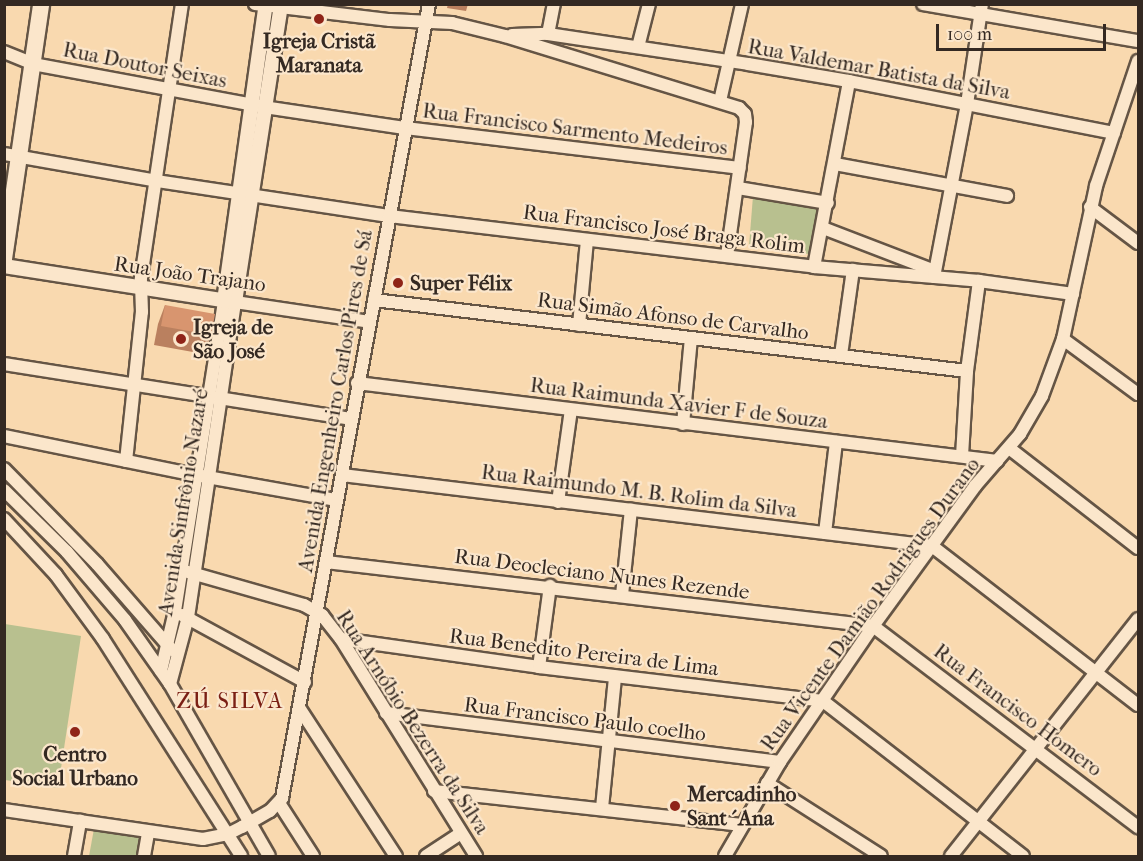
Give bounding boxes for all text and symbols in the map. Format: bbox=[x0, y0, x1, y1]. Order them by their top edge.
marker: Igreja Cristã Maranata bbox=[312, 12, 326, 26]
scale bar bbox=[939, 12, 1108, 50]
text: 100 m bbox=[947, 24, 992, 45]
place label: Igreja Cristã Maranata bbox=[263, 28, 375, 78]
street label: Rua Valdemar Batista da Silva bbox=[746, 34, 1012, 104]
street label: Rua Doutor Seixas bbox=[61, 37, 229, 93]
street label: Rua Francisco Sarmento Medeiros bbox=[421, 98, 729, 160]
street label: Rua Francisco José Braga Rolim bbox=[522, 199, 806, 259]
street label: Avenida Engenheiro Carlos Pires de Sá bbox=[292, 228, 378, 574]
street label: Rua João Trajano bbox=[112, 251, 268, 297]
place label: Super Félix bbox=[410, 270, 512, 296]
marker: Super Félix bbox=[391, 276, 405, 290]
street label: Rua Simão Afonso de Carvalho bbox=[536, 287, 810, 345]
place label: Igreja de São José bbox=[193, 314, 273, 364]
marker: Igreja de São José bbox=[174, 332, 188, 346]
street label: Rua Raimunda Xavier F de Souza bbox=[529, 372, 829, 434]
street label: Avenida Sinfrônio Nazaré bbox=[153, 387, 213, 617]
street label: Rua Vicente Damião Rodrigues Durano bbox=[755, 452, 985, 756]
street label: Rua Raimundo M. B. Rolim da Silva bbox=[480, 459, 798, 523]
street label: Rua Deocleciano Nunes Rezende bbox=[453, 543, 751, 605]
street label: Rua Arnóbio Bezerra da Silva bbox=[331, 605, 495, 839]
street label: Rua Benedito Pereira de Lima bbox=[448, 623, 720, 681]
street label: Rua Francisco Homero bbox=[929, 638, 1107, 782]
district label: ZÚ SILVA bbox=[176, 689, 284, 715]
street label: Rua Francisco Paulo coelho bbox=[462, 692, 708, 746]
marker: Centro Social Urbano bbox=[68, 725, 82, 739]
place label: Centro Social Urbano bbox=[12, 741, 138, 791]
place label: Mercadinho Sant´Ana bbox=[687, 781, 796, 831]
marker: Mercadinho Sant´Ana bbox=[668, 799, 682, 813]

